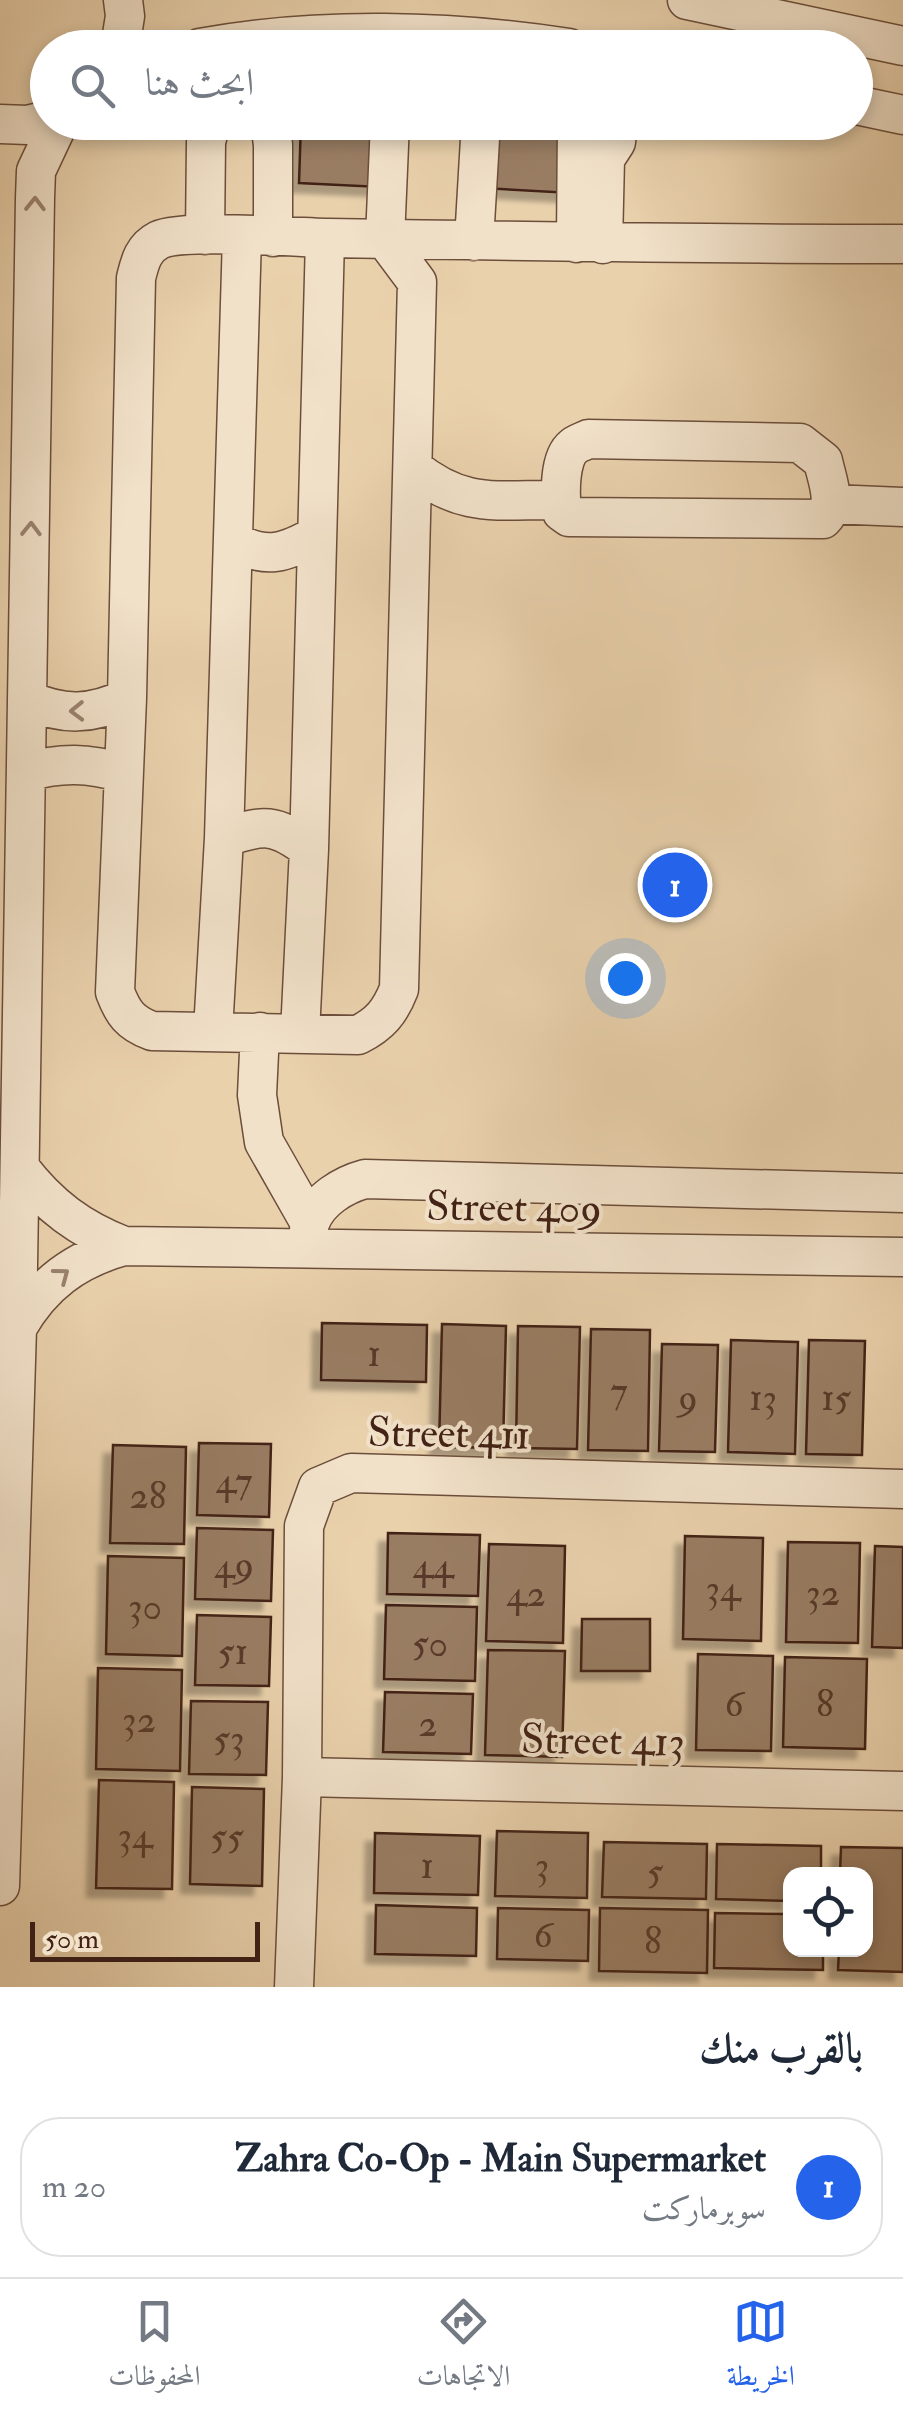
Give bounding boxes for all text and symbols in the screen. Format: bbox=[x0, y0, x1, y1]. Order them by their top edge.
search box bbox=[30, 30, 873, 140]
icon: search bbox=[65, 58, 120, 113]
text: ابحث هنا bbox=[145, 59, 254, 107]
one-way arrow bbox=[24, 196, 46, 212]
one-way arrow bbox=[20, 521, 42, 536]
one-way arrow bbox=[69, 700, 84, 722]
pin: 1 bbox=[642, 848, 708, 922]
your location bbox=[600, 953, 651, 1004]
street label: Street 409 bbox=[426, 1180, 602, 1236]
one-way arrow bbox=[51, 1270, 69, 1287]
house number: 1 bbox=[367, 1330, 381, 1378]
house number: 7 bbox=[610, 1367, 628, 1415]
house number: 13 bbox=[749, 1374, 777, 1422]
house number: 15 bbox=[821, 1374, 851, 1422]
house number: 9 bbox=[675, 1375, 698, 1423]
street label: Street 411 bbox=[367, 1407, 531, 1461]
house number: 47 bbox=[215, 1457, 253, 1505]
house number: 28 bbox=[129, 1472, 167, 1520]
house number: 49 bbox=[214, 1542, 254, 1590]
house number: 44 bbox=[413, 1542, 455, 1590]
house number: 34 bbox=[706, 1565, 742, 1613]
house number: 32 bbox=[806, 1569, 840, 1617]
house number: 42 bbox=[506, 1570, 546, 1618]
house number: 30 bbox=[128, 1583, 162, 1631]
house number: 50 bbox=[412, 1620, 448, 1668]
house number: 51 bbox=[218, 1628, 248, 1676]
house number: 6 bbox=[724, 1680, 745, 1728]
house number: 8 bbox=[816, 1680, 834, 1728]
house number: 32 bbox=[122, 1696, 156, 1744]
house number: 2 bbox=[418, 1700, 438, 1748]
street label: Street 413 bbox=[521, 1714, 685, 1768]
house number: 53 bbox=[213, 1715, 245, 1763]
house number: 34 bbox=[118, 1812, 154, 1860]
house number: 55 bbox=[210, 1813, 244, 1861]
house number: 1 bbox=[420, 1842, 434, 1890]
house number: 3 bbox=[535, 1842, 549, 1890]
house number: 5 bbox=[647, 1848, 664, 1896]
map controls bbox=[783, 1867, 873, 1957]
button: locate bbox=[783, 1867, 873, 1957]
house number: 6 bbox=[533, 1911, 554, 1959]
scale bar bbox=[30, 1917, 260, 1962]
house number: 8 bbox=[644, 1917, 662, 1965]
text: 50 m bbox=[45, 1922, 99, 1957]
text: بالقرب منك bbox=[699, 2023, 863, 2075]
text: Zahra Co-Op - Main Supermarket bbox=[235, 2135, 766, 2183]
text: 20 m bbox=[42, 2167, 106, 2207]
text: 1 bbox=[823, 2167, 834, 2207]
text: سوبرماركت bbox=[642, 2189, 766, 2229]
tab: المحفوظات bbox=[108, 2294, 200, 2403]
tab: الاتجاهات bbox=[417, 2294, 510, 2403]
tab: الخريطة bbox=[727, 2294, 795, 2403]

